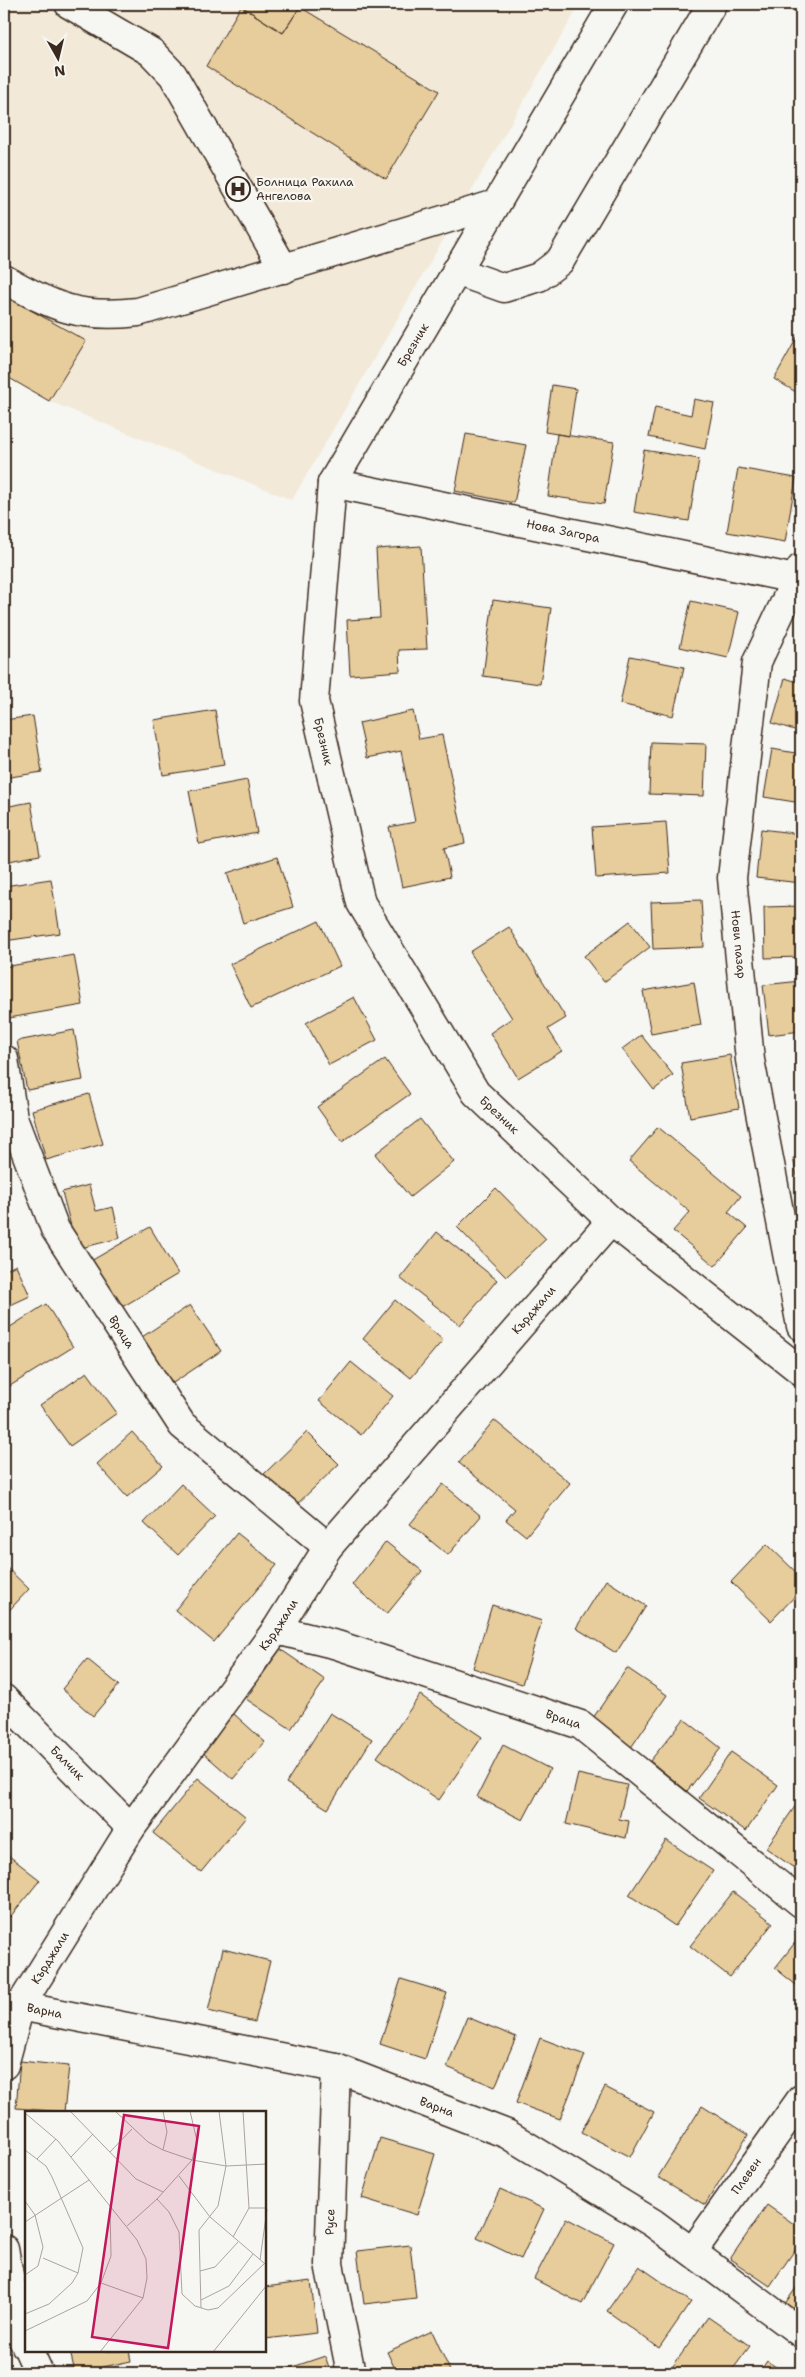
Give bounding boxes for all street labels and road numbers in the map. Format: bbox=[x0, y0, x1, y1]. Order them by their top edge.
street label: Брезник bbox=[394, 320, 433, 370]
street label: Нова Загора bbox=[525, 515, 602, 546]
street label: Брезник bbox=[310, 716, 337, 767]
street label: Нови пазар bbox=[727, 909, 750, 980]
street label: Брезник bbox=[476, 1092, 523, 1138]
street label: Кърджали bbox=[508, 1282, 559, 1338]
street label: Враца bbox=[105, 1312, 139, 1352]
street label: Кърджали bbox=[255, 1596, 302, 1654]
street label: Враца bbox=[544, 1706, 584, 1733]
street label: Балчик bbox=[47, 1742, 88, 1784]
street label: Кърджали bbox=[28, 1928, 73, 1987]
street label: Варна bbox=[25, 2000, 64, 2022]
street label: Варна bbox=[417, 2093, 457, 2121]
street label: Плевен bbox=[728, 2154, 765, 2198]
street label: Русе bbox=[322, 2208, 338, 2235]

